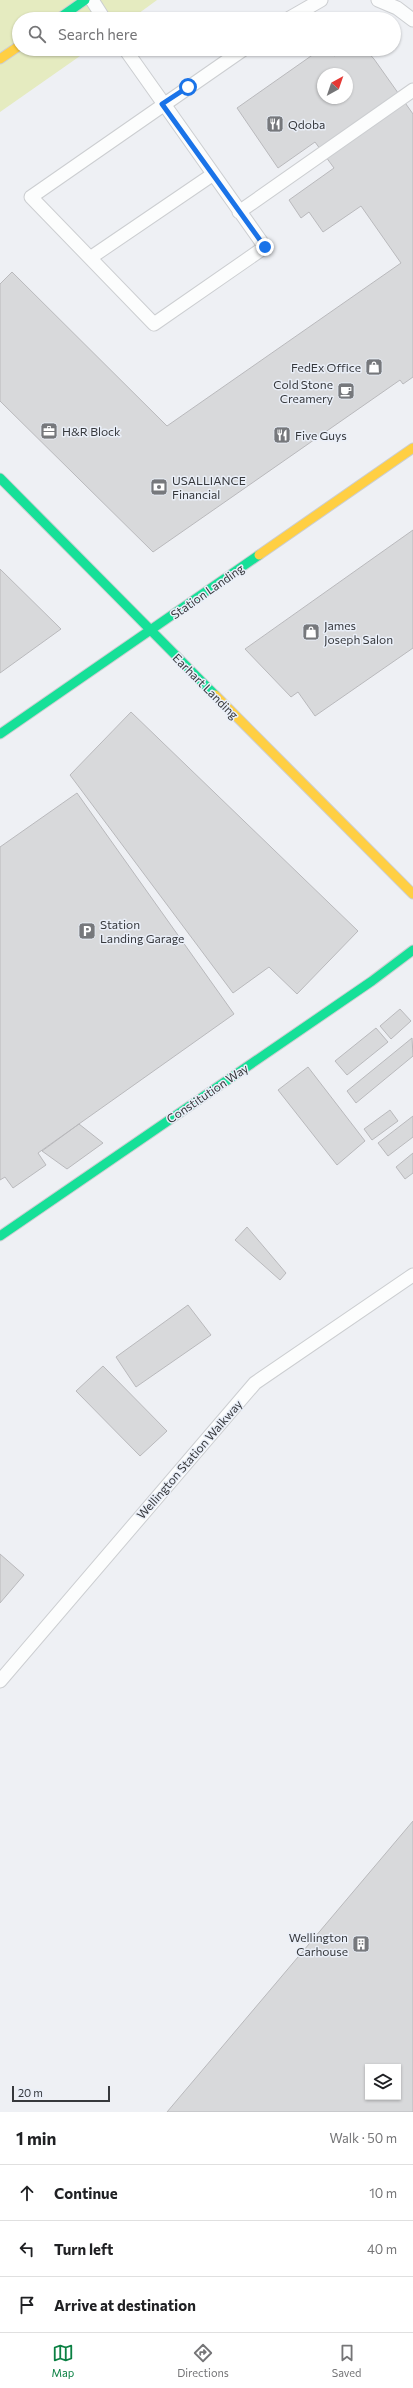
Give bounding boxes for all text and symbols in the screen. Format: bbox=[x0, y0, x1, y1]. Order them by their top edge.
search box bbox=[12, 12, 401, 56]
icon: search bbox=[26, 23, 48, 45]
text: Search here bbox=[58, 25, 137, 43]
north arrow bbox=[317, 68, 353, 104]
route start bbox=[179, 78, 197, 96]
restaurant icon: Qdoba bbox=[265, 114, 285, 134]
place label: Qdoba bbox=[288, 117, 325, 131]
route end bbox=[256, 238, 274, 256]
shop icon: FedEx Office bbox=[364, 357, 384, 377]
place label: FedEx Office bbox=[291, 360, 361, 374]
place label: Cold Stone Creamery bbox=[273, 377, 333, 405]
cafe icon: Cold Stone Creamery bbox=[336, 381, 356, 401]
office icon: H&R Block bbox=[39, 421, 59, 441]
place label: H&R Block bbox=[62, 424, 121, 438]
restaurant icon: Five Guys bbox=[272, 425, 292, 445]
place label: Five Guys bbox=[295, 428, 347, 442]
place label: USALLIANCE Financial bbox=[172, 473, 246, 501]
bank icon: USALLIANCE Financial bbox=[149, 477, 169, 497]
street label: Station Landing bbox=[168, 560, 247, 621]
place label: James Joseph Salon bbox=[324, 618, 393, 647]
shop icon: James Joseph Salon bbox=[301, 622, 321, 642]
street label: Earhart Landing bbox=[170, 650, 242, 722]
place label: Station Landing Garage bbox=[100, 917, 184, 945]
parking icon: Station Landing Garage bbox=[77, 921, 97, 941]
street label: Constitution Way bbox=[163, 1060, 251, 1126]
street label: Wellington Station Walkway bbox=[133, 1397, 245, 1521]
place label: Wellington Carhouse bbox=[289, 1930, 348, 1958]
building icon: Wellington Carhouse bbox=[351, 1934, 371, 1954]
map controls bbox=[365, 2064, 401, 2100]
button: layers bbox=[365, 2064, 401, 2100]
scale bar bbox=[12, 2084, 110, 2103]
text: 20 m bbox=[18, 2086, 43, 2099]
text: 1 min bbox=[16, 2128, 56, 2149]
text: Walk · 50 m bbox=[329, 2130, 397, 2146]
icon: ahead bbox=[16, 2182, 38, 2204]
text: Continue bbox=[54, 2184, 118, 2202]
text: 10 m bbox=[369, 2185, 397, 2201]
icon: left bbox=[16, 2238, 38, 2260]
text: Turn left bbox=[54, 2240, 113, 2258]
text: 40 m bbox=[367, 2241, 397, 2257]
icon: arrive bbox=[16, 2294, 38, 2316]
text: Arrive at destination bbox=[54, 2296, 196, 2314]
tab: Map bbox=[52, 2342, 74, 2379]
tab: Directions bbox=[177, 2342, 229, 2379]
tab: Saved bbox=[332, 2342, 361, 2379]

